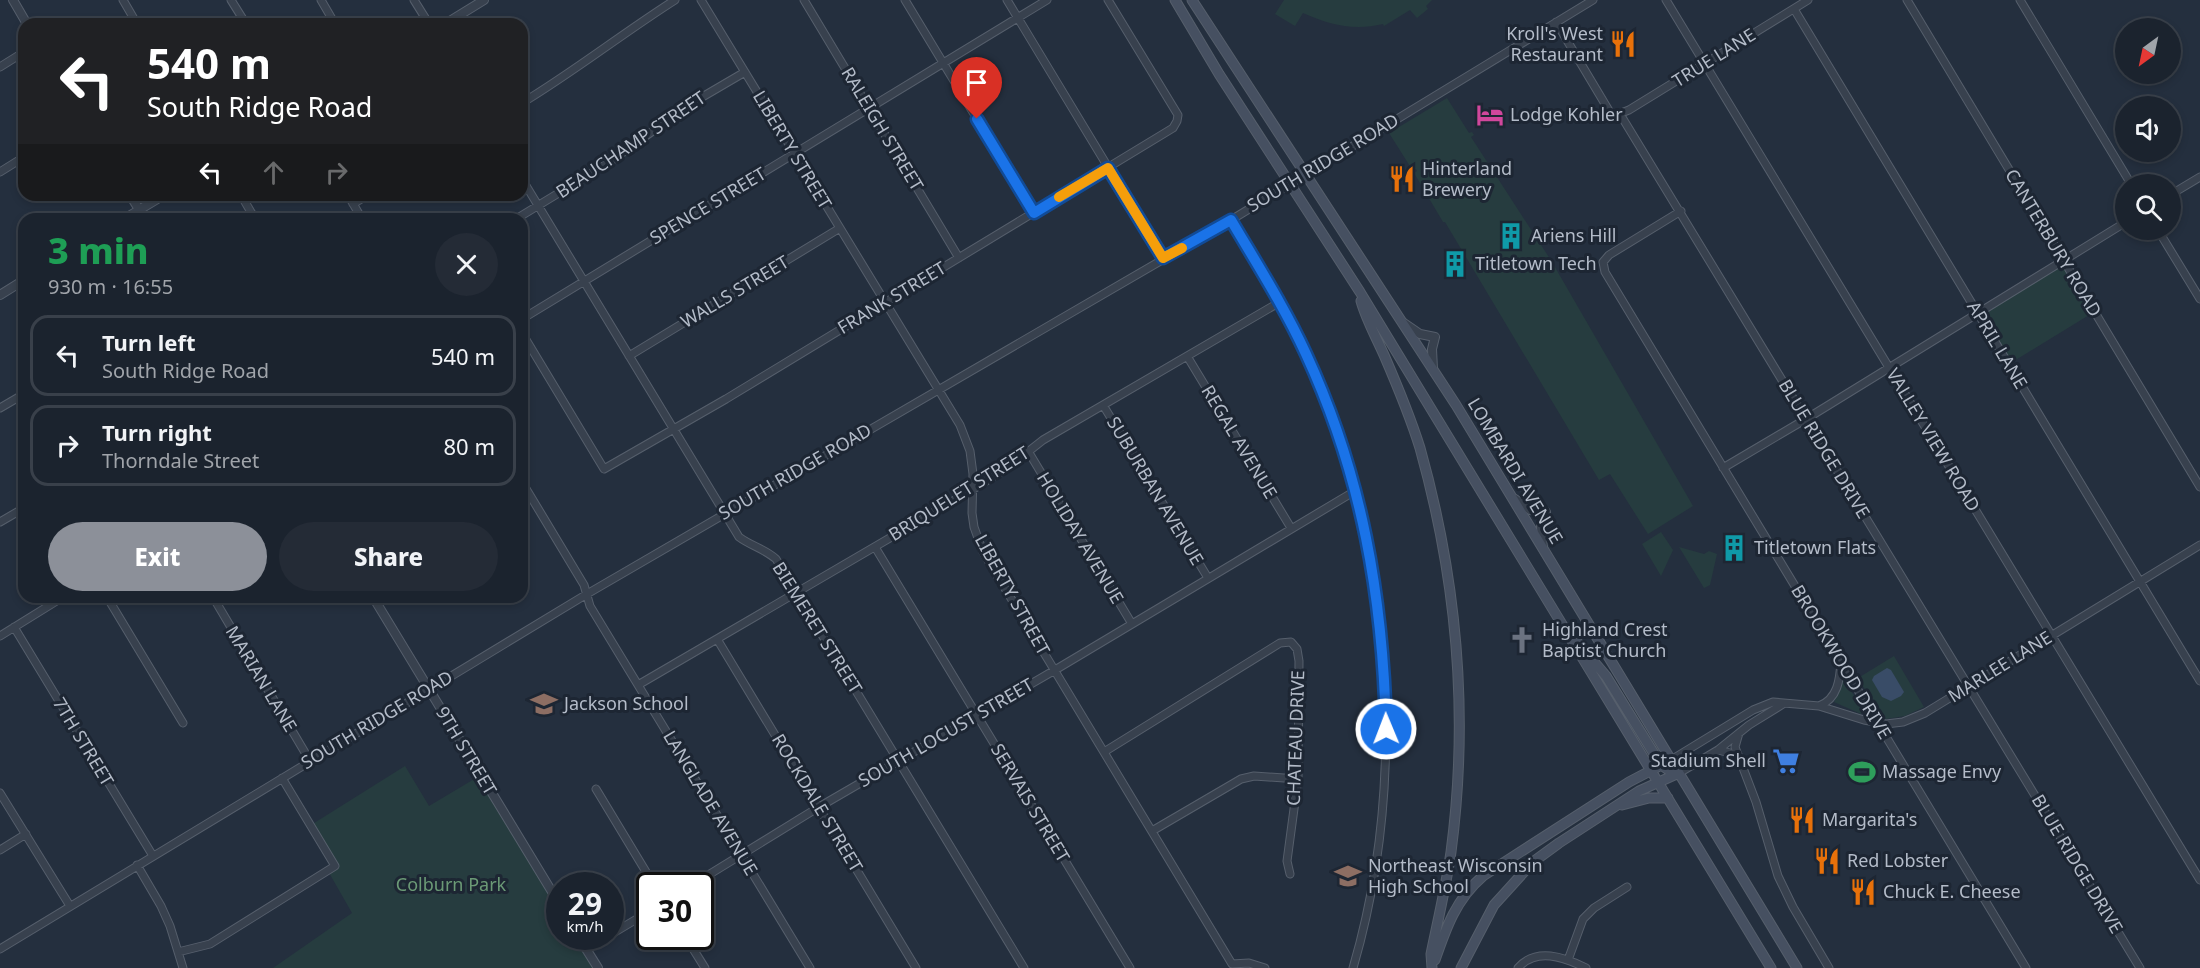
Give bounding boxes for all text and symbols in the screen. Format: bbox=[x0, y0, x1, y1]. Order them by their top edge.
north arrow bbox=[2115, 18, 2181, 84]
map controls bbox=[2115, 18, 2181, 240]
place label: Kroll's West Restaurant bbox=[1506, 21, 1604, 66]
street label: TRUE LANE bbox=[1667, 22, 1760, 92]
restaurant icon: Kroll's West Restaurant bbox=[1608, 29, 1638, 59]
text: 540 m bbox=[147, 34, 271, 91]
icon: left bbox=[48, 42, 126, 120]
pin bbox=[951, 57, 1002, 119]
street label: RALEIGH STREET bbox=[836, 62, 929, 195]
icon: arrive bbox=[960, 66, 993, 99]
street label: BEAUCHAMP STREET bbox=[551, 85, 710, 203]
street label: LIBERTY STREET bbox=[748, 86, 838, 213]
text: South Ridge Road bbox=[147, 88, 372, 125]
button: sound bbox=[2115, 96, 2181, 162]
hotel icon: Lodge Kohler bbox=[1475, 100, 1505, 130]
place label: Lodge Kohler bbox=[1510, 102, 1623, 126]
street label: SOUTH RIDGE ROAD bbox=[1242, 107, 1403, 217]
icon: left bbox=[194, 156, 227, 189]
icon: ahead bbox=[257, 156, 290, 189]
icon: right bbox=[320, 156, 353, 189]
place label: Hinterland Brewery bbox=[1422, 156, 1512, 201]
street label: SPENCE STREET bbox=[645, 161, 770, 249]
restaurant icon: Hinterland Brewery bbox=[1387, 164, 1417, 194]
street label: CANTERBURY ROAD bbox=[2000, 164, 2107, 321]
button: search bbox=[2115, 174, 2181, 240]
building icon: Ariens Hill bbox=[1496, 221, 1526, 251]
place label: Ariens Hill bbox=[1531, 223, 1616, 247]
text: 3 min bbox=[48, 226, 149, 275]
button: close bbox=[435, 233, 498, 296]
street label: WALLS STREET bbox=[676, 249, 793, 333]
building icon: Titletown Tech bbox=[1440, 249, 1470, 279]
place label: Titletown Tech bbox=[1475, 251, 1597, 275]
street label: FRANK STREET bbox=[833, 255, 950, 339]
text: 930 m · 16:55 bbox=[48, 273, 173, 300]
street label: APRIL LANE bbox=[1962, 296, 2033, 393]
text: Turn left bbox=[102, 327, 196, 357]
icon: left bbox=[51, 339, 84, 372]
text: 540 m bbox=[431, 341, 495, 371]
text: South Ridge Road bbox=[102, 357, 269, 384]
street label: VALLEY VIEW ROAD bbox=[1882, 363, 1986, 516]
street label: BLUE RIDGE DRIVE bbox=[1774, 374, 1876, 523]
street label: REGAL AVENUE bbox=[1197, 380, 1283, 503]
street label: LOMBARDI AVENUE bbox=[1463, 393, 1569, 548]
street label: SUBURBAN AVENUE bbox=[1102, 412, 1210, 569]
text: Turn right bbox=[102, 417, 212, 447]
street label: SOUTH RIDGE ROAD bbox=[714, 418, 875, 525]
icon: right bbox=[51, 429, 84, 462]
text: 80 m bbox=[444, 431, 495, 461]
street label: BRIQUELET STREET bbox=[884, 440, 1033, 546]
text: Thorndale Street bbox=[102, 447, 259, 474]
street label: HOLIDAY AVENUE bbox=[1032, 467, 1130, 608]
button: Exit bbox=[48, 522, 267, 591]
button: Share bbox=[279, 522, 498, 591]
street label: LIBERTY STREET bbox=[970, 530, 1056, 659]
building icon: Titletown Flats bbox=[1719, 533, 1749, 563]
place label: Titletown Flats bbox=[1754, 535, 1876, 559]
street label: BIEMERET STREET bbox=[768, 557, 868, 698]
street label: BROOKWOOD DRIVE bbox=[1786, 580, 1897, 743]
place label: Highland Crest Baptist Church bbox=[1542, 617, 1668, 662]
street label: MARIAN LANE bbox=[221, 621, 303, 736]
church icon: Highland Crest Baptist Church bbox=[1507, 625, 1537, 655]
street label: MARLEE LANE bbox=[1943, 625, 2056, 708]
street label: SOUTH RIDGE ROAD bbox=[296, 664, 457, 774]
street label: CHATEAU DRIVE bbox=[1281, 670, 1309, 806]
street label: SOUTH LOCUST STREET bbox=[854, 672, 1037, 792]
school or university icon: Jackson School bbox=[529, 689, 559, 719]
place label: Jackson School bbox=[562, 691, 689, 715]
street label: 7TH STREET bbox=[48, 693, 120, 790]
position arrow bbox=[1354, 697, 1418, 761]
street label: 9TH STREET bbox=[431, 702, 503, 799]
street label: LANGLADE AVENUE bbox=[658, 726, 764, 879]
street label: ROCKDALE STREET bbox=[767, 729, 869, 876]
street label: SERVAIS STREET bbox=[986, 739, 1076, 866]
supermarket icon: Stadium Shell bbox=[1771, 746, 1801, 776]
place label: Stadium Shell bbox=[1651, 748, 1766, 772]
sports icon: Massage Envy bbox=[1847, 757, 1877, 787]
place label: Massage Envy bbox=[1882, 759, 2002, 783]
street label: BLUE RIDGE DRIVE bbox=[2027, 789, 2129, 938]
restaurant icon: Margarita's bbox=[1787, 805, 1817, 835]
place label: Margarita's bbox=[1822, 807, 1917, 831]
restaurant icon: Red Lobster bbox=[1812, 846, 1842, 876]
place label: Red Lobster bbox=[1847, 848, 1949, 872]
place label: Northeast Wisconsin High School bbox=[1368, 853, 1543, 898]
school or university icon: Northeast Wisconsin High School bbox=[1333, 861, 1363, 891]
park label: Colburn Park bbox=[396, 872, 507, 896]
speed limit sign: 30 bbox=[636, 872, 714, 950]
restaurant icon: Chuck E. Cheese bbox=[1848, 877, 1878, 907]
place label: Chuck E. Cheese bbox=[1883, 879, 2021, 903]
text: 29 bbox=[568, 883, 602, 924]
text: km/h bbox=[567, 916, 603, 936]

